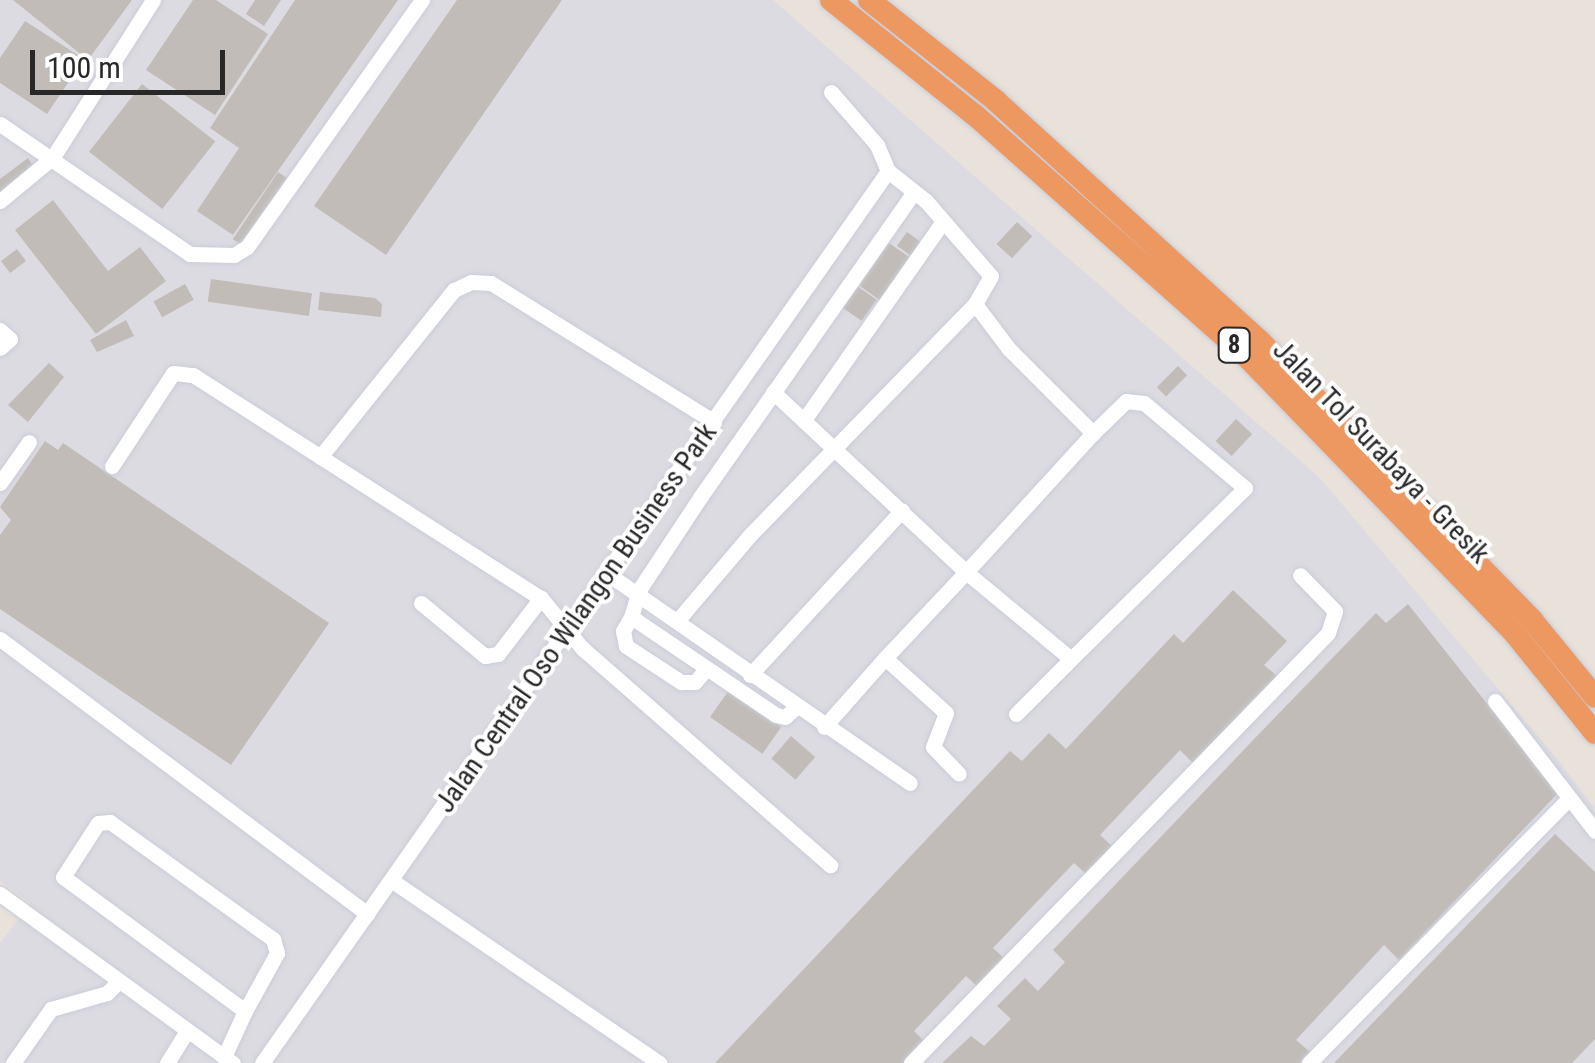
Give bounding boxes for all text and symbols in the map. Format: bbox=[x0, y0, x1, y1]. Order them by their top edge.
scale bar bbox=[35, 30, 230, 92]
text: 100 m bbox=[47, 50, 121, 85]
road number: 8 bbox=[1216, 325, 1252, 365]
street label: Jalan Tol Surabaya - Gresik bbox=[1265, 333, 1497, 571]
street label: Jalan Central Oso Wilangon Business Park bbox=[428, 417, 724, 819]

